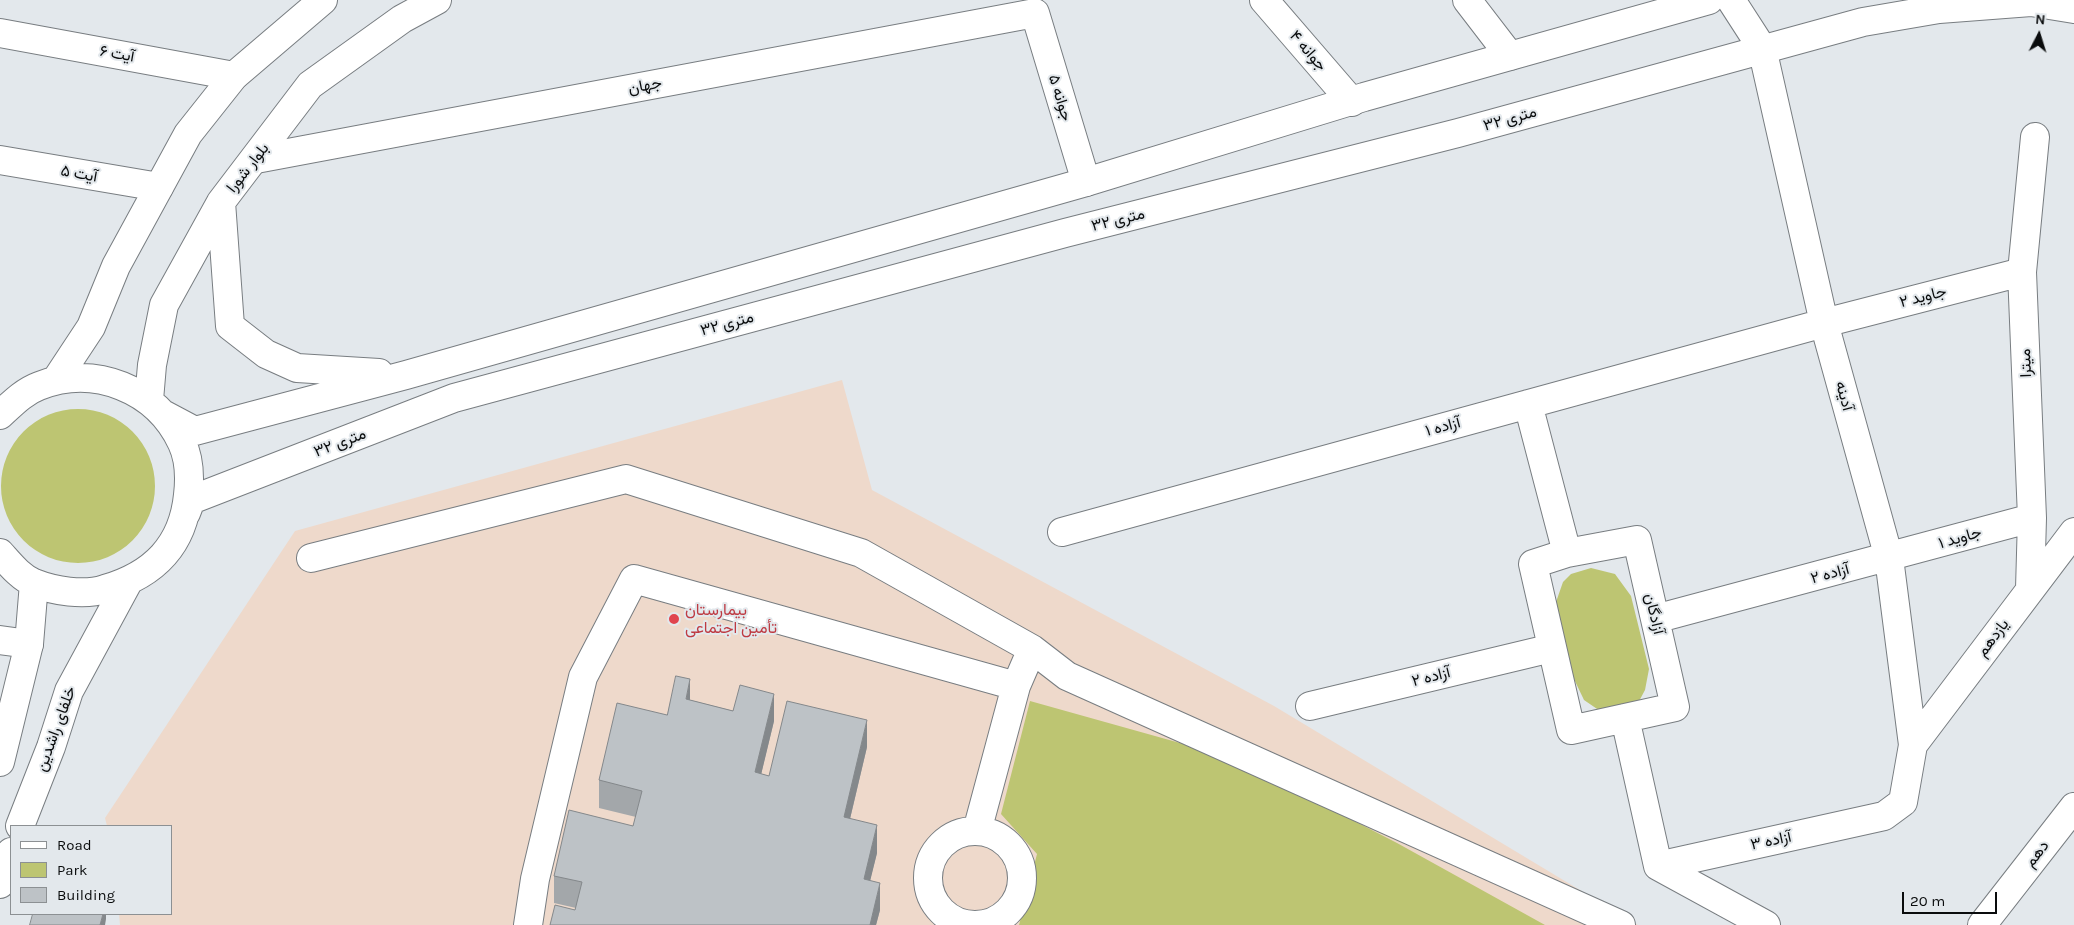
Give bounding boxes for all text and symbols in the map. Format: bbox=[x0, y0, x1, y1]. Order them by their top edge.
north arrow bbox=[2014, 10, 2064, 60]
text: N bbox=[2035, 11, 2046, 28]
street label: جوانه ۴ bbox=[1285, 27, 1331, 75]
street label: آیت ۶ bbox=[98, 41, 136, 67]
street label: جوانه ۵ bbox=[1044, 72, 1076, 124]
street label: جهان bbox=[627, 73, 663, 99]
street label: ۳۲ متری bbox=[1481, 102, 1539, 136]
street label: بلوار شورا bbox=[223, 139, 273, 197]
street label: آیت ۵ bbox=[59, 161, 99, 187]
street label: ۳۲ متری bbox=[1089, 204, 1147, 236]
street label: جاوید ۲ bbox=[1898, 282, 1948, 312]
street label: ۳۲ متری bbox=[698, 308, 756, 340]
street label: میترا bbox=[2016, 348, 2036, 378]
street label: آدینه bbox=[1831, 379, 1857, 413]
street label: آزاده ۱ bbox=[1423, 413, 1463, 441]
street label: ۳۲ متری bbox=[311, 424, 369, 462]
street label: جاوید ۱ bbox=[1936, 523, 1984, 553]
street label: آزاده ۲ bbox=[1809, 560, 1851, 588]
street label: آزادگان bbox=[1640, 592, 1668, 636]
place label: بیمارستان تأمین اجتماعی bbox=[685, 600, 777, 638]
marker: بیمارستان تأمین اجتماعی bbox=[667, 612, 681, 626]
street label: یازدهم bbox=[1973, 615, 2013, 661]
street label: آزاده ۲ bbox=[1410, 663, 1452, 691]
street label: خلفای راشدین bbox=[32, 684, 80, 774]
legend bbox=[10, 825, 172, 915]
street label: آزاده ۳ bbox=[1749, 827, 1793, 855]
text: Road bbox=[57, 836, 92, 854]
street label: دهم bbox=[2021, 837, 2053, 871]
text: Park bbox=[57, 861, 87, 879]
scale bar bbox=[1904, 882, 1999, 914]
text: Building bbox=[57, 886, 115, 904]
text: 20 m bbox=[1910, 892, 1945, 910]

